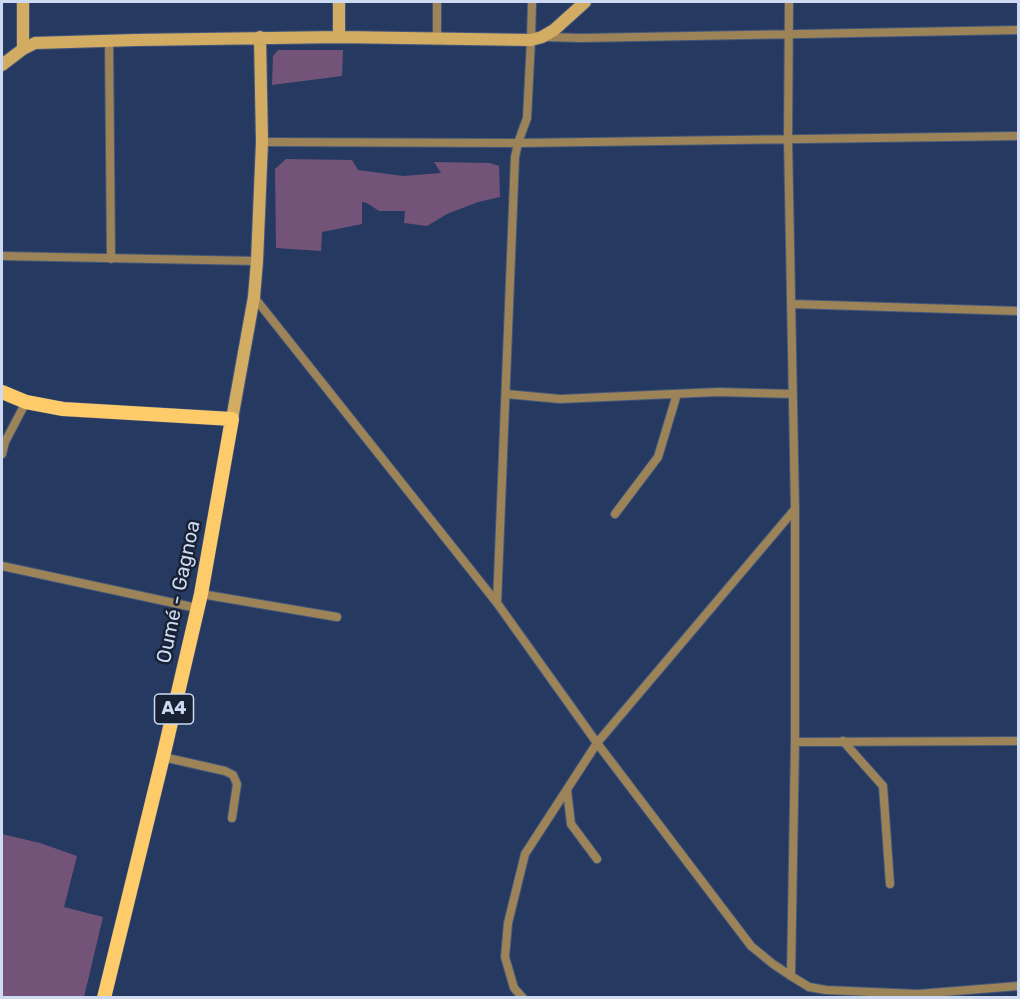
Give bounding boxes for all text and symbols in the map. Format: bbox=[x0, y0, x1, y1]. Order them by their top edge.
street label: Oumé - Gagnoa bbox=[152, 518, 206, 666]
road number: A4 bbox=[154, 694, 194, 724]

